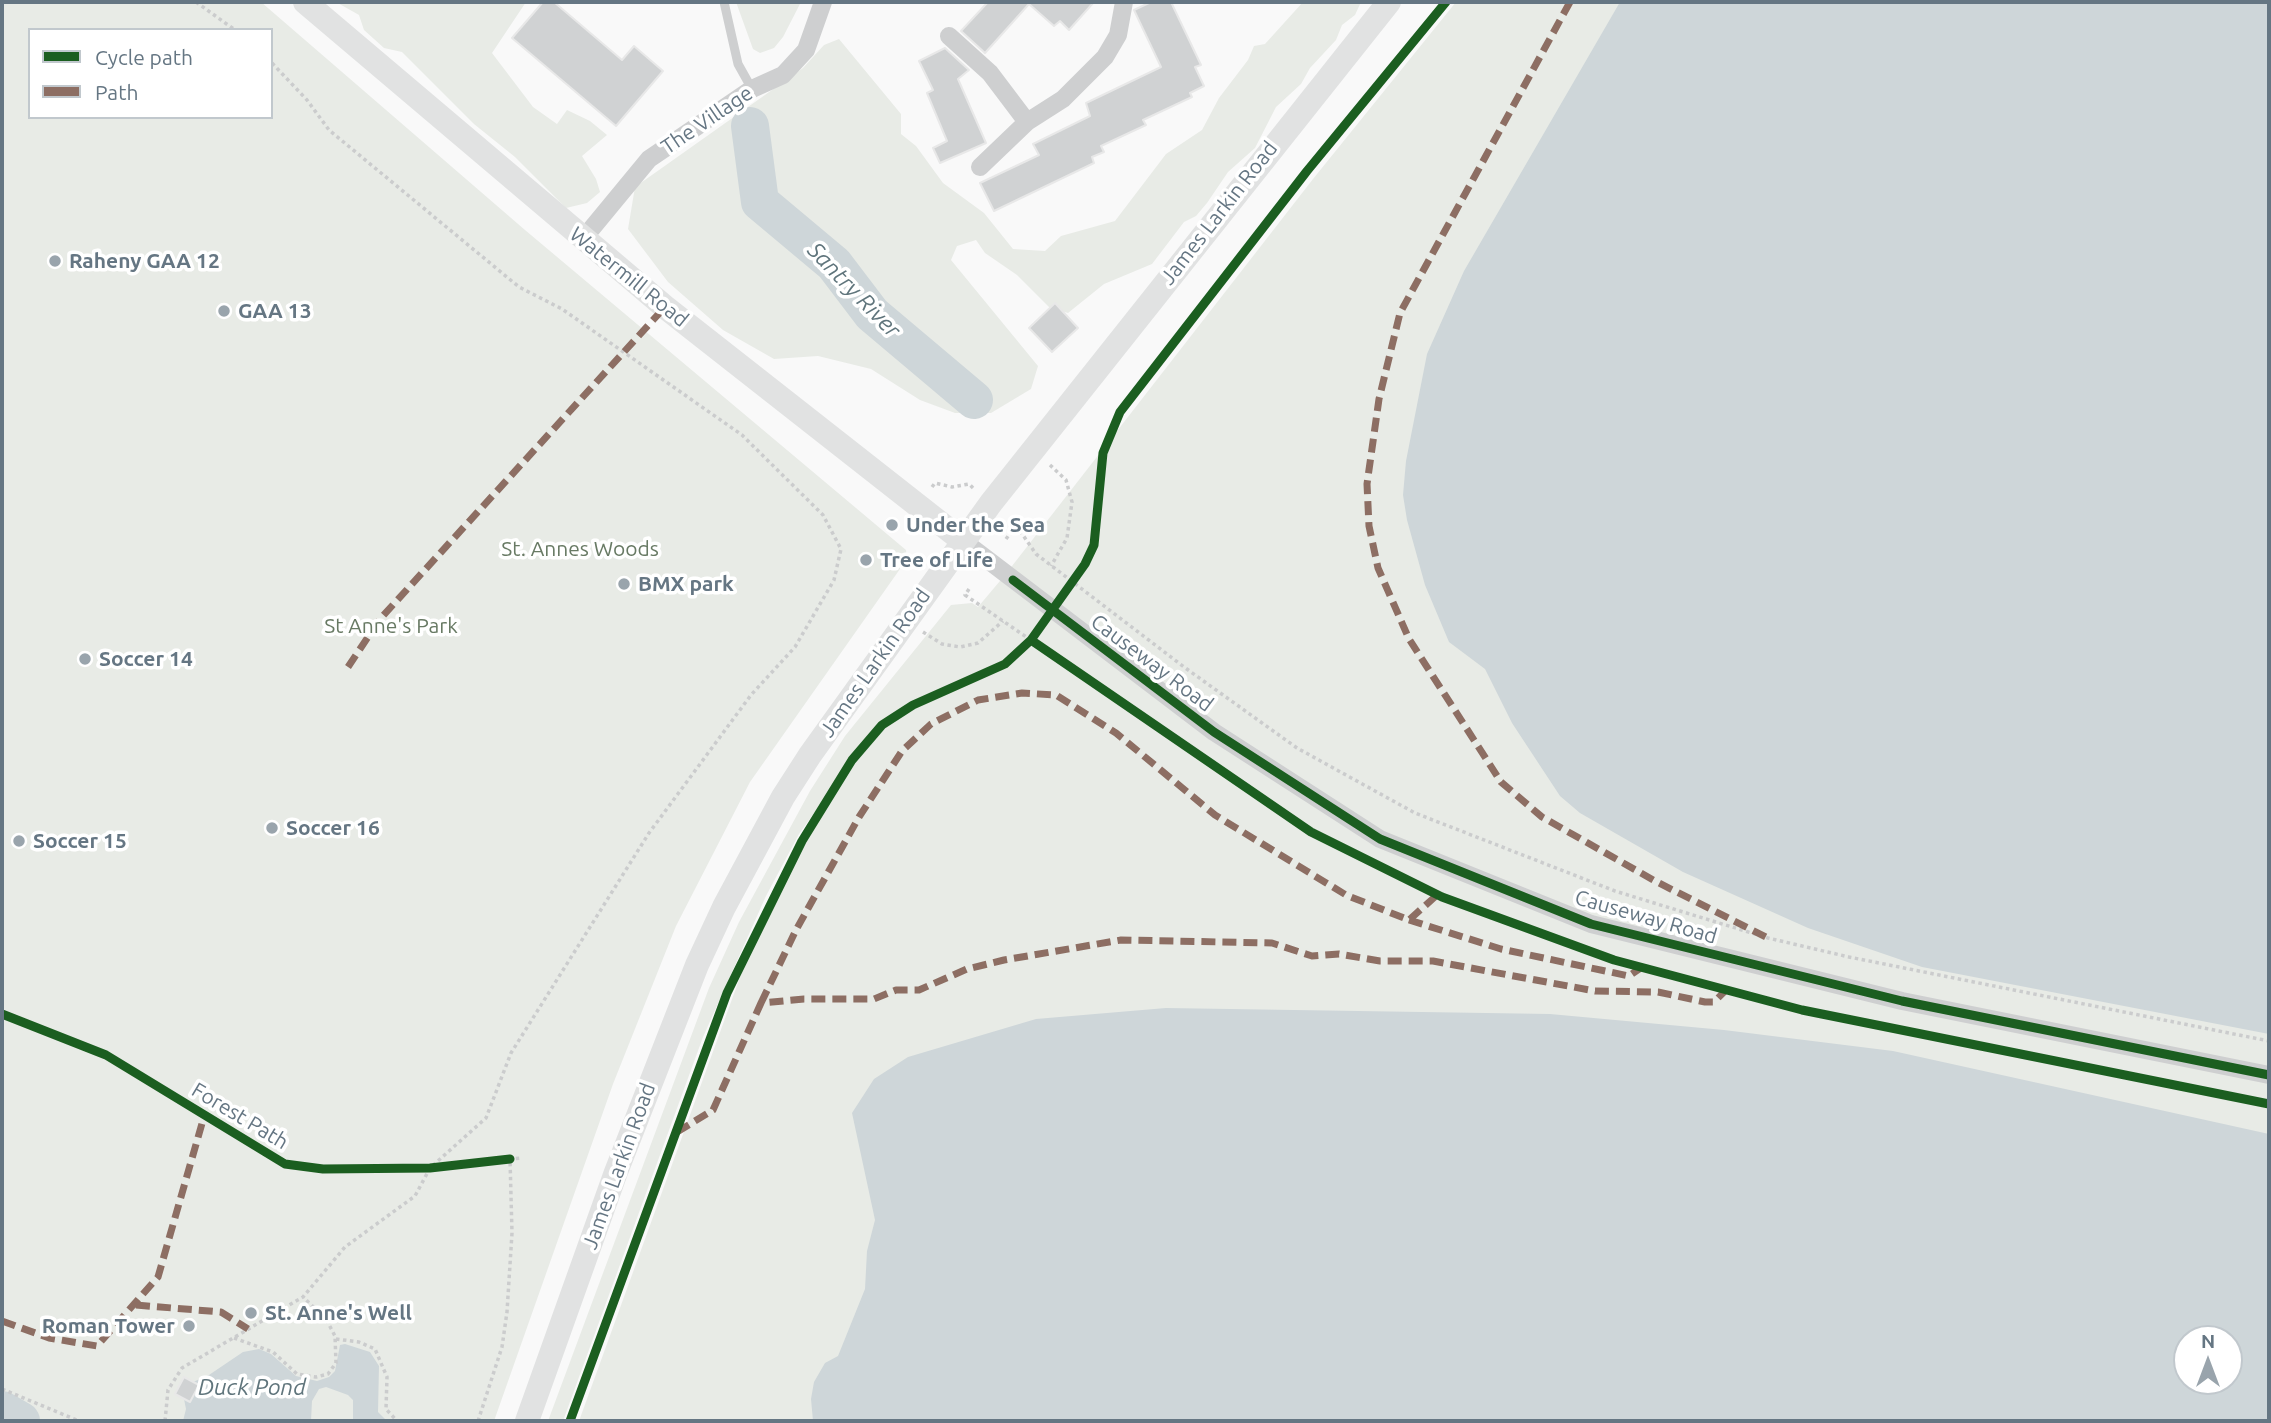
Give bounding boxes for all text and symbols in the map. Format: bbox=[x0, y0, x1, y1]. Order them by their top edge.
legend bbox=[28, 28, 273, 119]
text: Cycle path bbox=[95, 45, 193, 69]
text: Path bbox=[95, 80, 138, 104]
street label: The Village bbox=[657, 80, 757, 160]
street label: James Larkin Road bbox=[1155, 136, 1283, 290]
street label: Watermill Road bbox=[565, 222, 693, 332]
water label: Santry River bbox=[802, 237, 906, 343]
place label: Raheny GAA 12 bbox=[69, 248, 220, 274]
marker: Raheny GAA 12 bbox=[47, 253, 63, 269]
place label: GAA 13 bbox=[238, 298, 311, 324]
marker: GAA 13 bbox=[216, 303, 232, 319]
place label: Under the Sea bbox=[906, 512, 1045, 538]
marker: Under the Sea bbox=[884, 517, 900, 533]
park label: St. Annes Woods bbox=[501, 536, 659, 562]
place label: Tree of Life bbox=[880, 547, 993, 573]
marker: Tree of Life bbox=[858, 552, 874, 568]
place label: BMX park bbox=[638, 571, 734, 597]
marker: BMX park bbox=[616, 576, 632, 592]
street label: James Larkin Road bbox=[814, 584, 936, 742]
street label: Causeway Road bbox=[1086, 609, 1218, 717]
park label: St Anne's Park bbox=[324, 613, 458, 639]
place label: Soccer 14 bbox=[99, 646, 193, 672]
marker: Soccer 14 bbox=[77, 651, 93, 667]
place label: Soccer 16 bbox=[286, 815, 380, 841]
marker: Soccer 16 bbox=[264, 820, 280, 836]
place label: Soccer 15 bbox=[33, 828, 127, 854]
marker: Soccer 15 bbox=[11, 833, 27, 849]
street label: Causeway Road bbox=[1572, 885, 1720, 949]
street label: Forest Path bbox=[187, 1077, 293, 1155]
street label: James Larkin Road bbox=[577, 1079, 661, 1253]
place label: St. Anne's Well bbox=[265, 1300, 412, 1326]
marker: St. Anne's Well bbox=[243, 1305, 259, 1321]
place label: Roman Tower bbox=[42, 1313, 175, 1339]
marker: Roman Tower bbox=[181, 1318, 197, 1334]
north arrow bbox=[2173, 1325, 2243, 1395]
text: N bbox=[2201, 1330, 2215, 1352]
water label: Duck Pond bbox=[198, 1373, 306, 1401]

